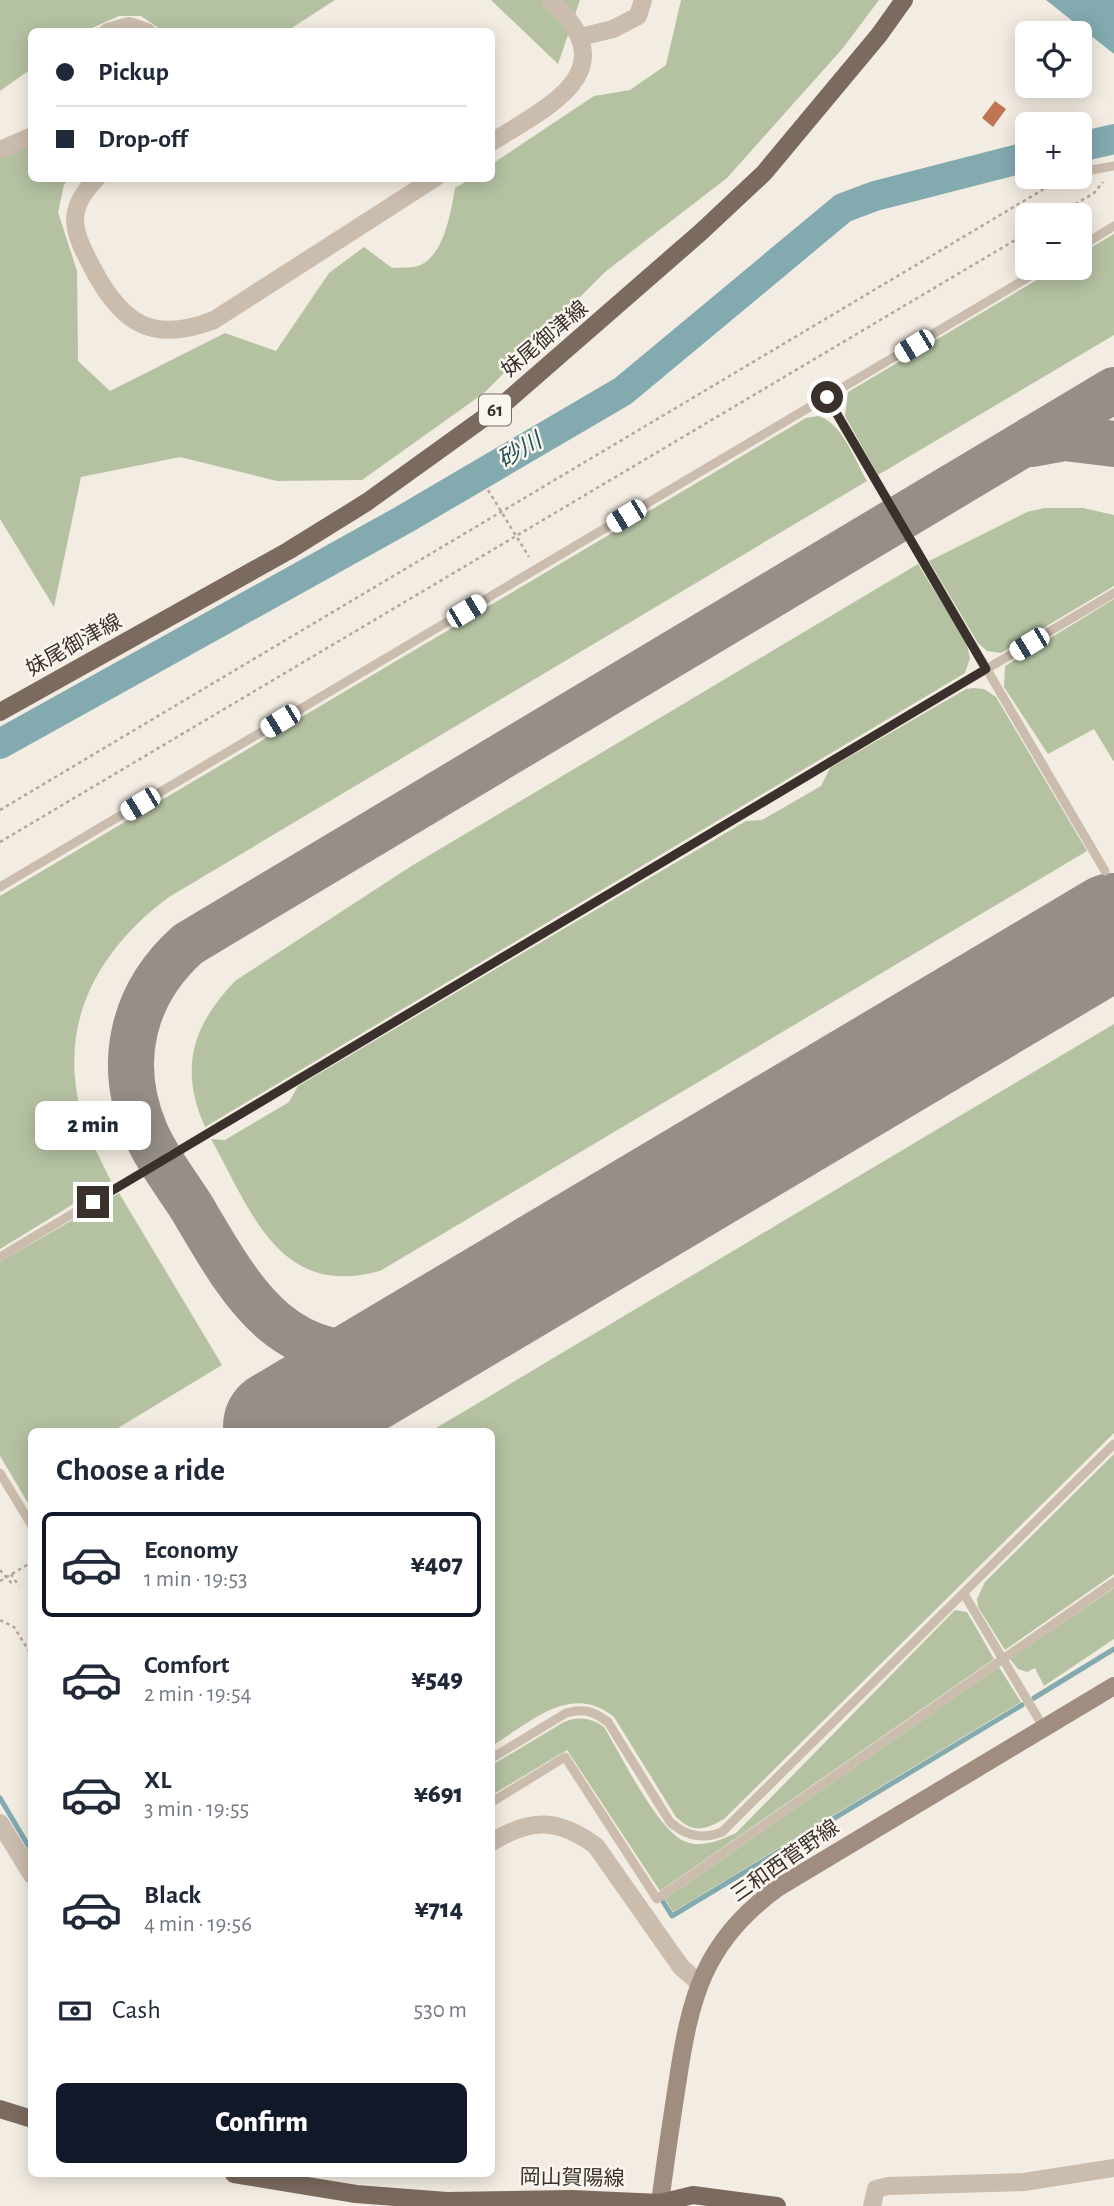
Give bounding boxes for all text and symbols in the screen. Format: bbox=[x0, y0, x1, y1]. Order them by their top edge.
map controls bbox=[1015, 21, 1092, 280]
button: locate bbox=[1015, 21, 1092, 98]
text: Pickup bbox=[98, 59, 169, 85]
button: + bbox=[1015, 112, 1092, 189]
text: Drop-off bbox=[98, 126, 187, 152]
button: − bbox=[1015, 203, 1092, 280]
street label: 妹尾御津線 bbox=[497, 296, 592, 381]
car bbox=[891, 326, 938, 366]
route start bbox=[811, 381, 843, 413]
road number: 61 bbox=[479, 394, 511, 426]
water label: 砂川 bbox=[493, 426, 548, 472]
car bbox=[603, 496, 650, 536]
car bbox=[443, 591, 490, 631]
street label: 妹尾御津線 bbox=[23, 609, 125, 680]
car bbox=[1006, 624, 1053, 664]
car bbox=[257, 701, 304, 741]
car bbox=[117, 784, 164, 824]
callout: 2 min bbox=[35, 1100, 151, 1150]
text: 2 min bbox=[67, 1114, 119, 1137]
route end bbox=[77, 1186, 109, 1218]
text: Choose a ride bbox=[56, 1454, 225, 1486]
icon: car bbox=[60, 1533, 123, 1596]
text: Economy bbox=[144, 1537, 238, 1563]
text: ¥407 bbox=[410, 1551, 463, 1577]
text: 1 min · 19:53 bbox=[144, 1568, 247, 1591]
icon: car bbox=[60, 1648, 123, 1711]
text: Comfort bbox=[144, 1652, 229, 1678]
text: ¥549 bbox=[411, 1666, 463, 1692]
text: 2 min · 19:54 bbox=[144, 1683, 252, 1706]
icon: car bbox=[60, 1763, 123, 1826]
text: XL bbox=[144, 1767, 171, 1793]
text: ¥691 bbox=[414, 1781, 463, 1807]
text: 3 min · 19:55 bbox=[144, 1798, 249, 1821]
street label: 三和西菅野線 bbox=[727, 1815, 843, 1906]
icon: car bbox=[60, 1878, 123, 1941]
text: Black bbox=[144, 1882, 201, 1908]
text: ¥714 bbox=[414, 1896, 463, 1922]
text: 4 min · 19:56 bbox=[144, 1913, 252, 1936]
icon: cash bbox=[56, 1992, 94, 2030]
text: Cash bbox=[112, 1997, 161, 2023]
text: 530 m bbox=[414, 1999, 467, 2022]
button: Confirm bbox=[56, 2083, 467, 2163]
street label: 岡山賀陽線 bbox=[519, 2166, 625, 2189]

